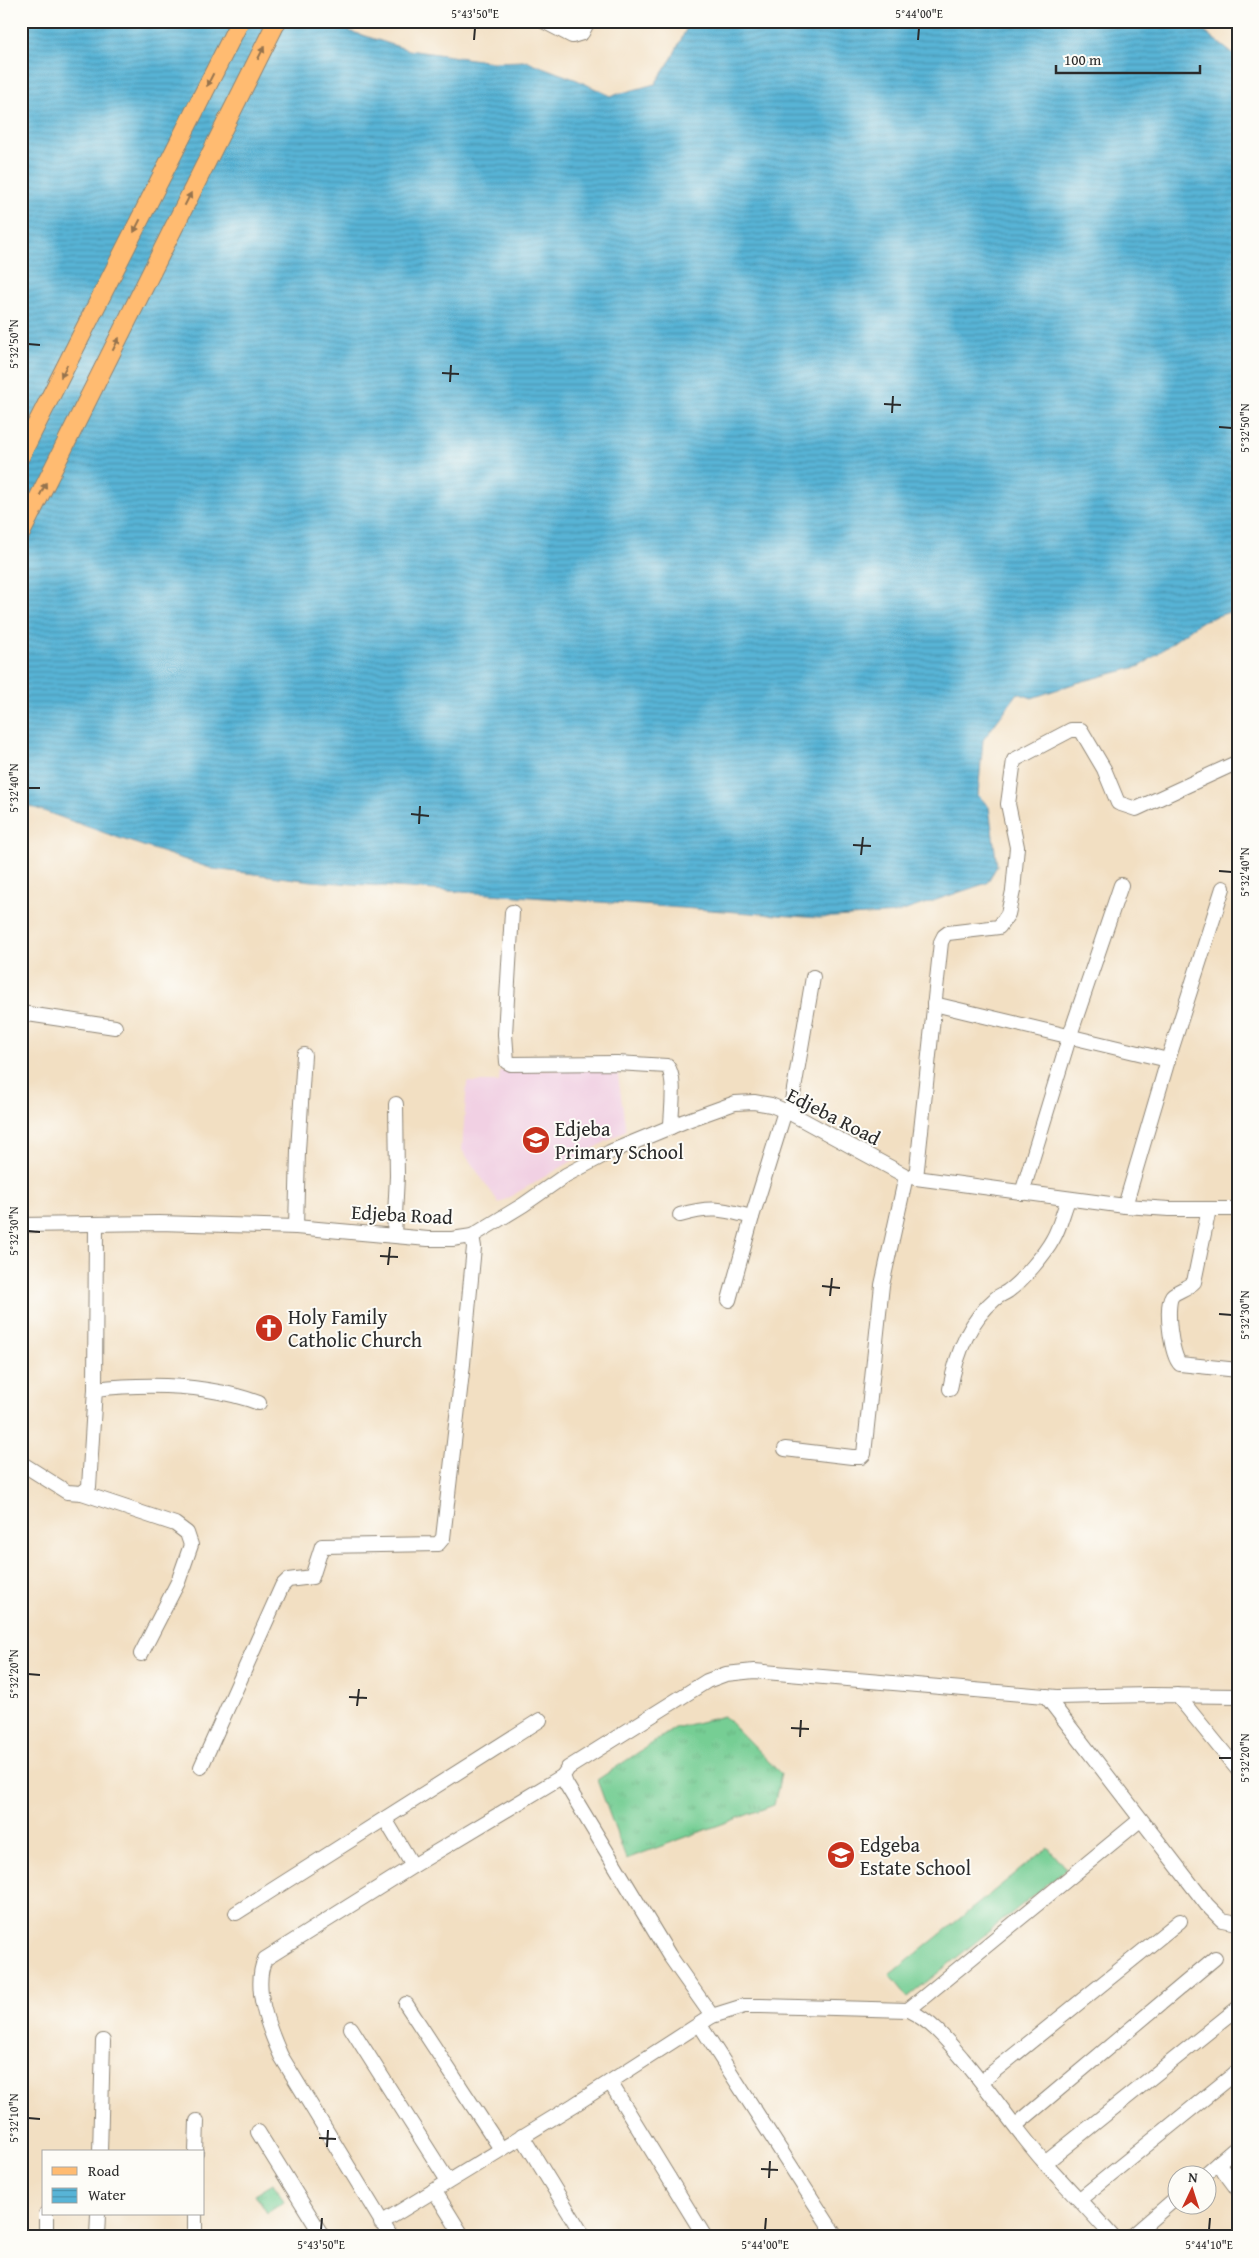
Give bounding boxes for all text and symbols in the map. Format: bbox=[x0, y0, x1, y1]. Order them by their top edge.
text: 5°43'50"E bbox=[451, 5, 499, 22]
text: 5°44'00"E bbox=[895, 5, 943, 22]
scale bar bbox=[1056, 42, 1200, 74]
one-way arrow bbox=[257, 46, 265, 61]
text: 100 m bbox=[1064, 49, 1102, 70]
one-way arrow bbox=[206, 73, 214, 88]
one-way arrow bbox=[185, 192, 193, 206]
one-way arrow bbox=[133, 218, 141, 233]
text: 5°32'50"N bbox=[5, 319, 22, 369]
one-way arrow bbox=[112, 337, 120, 351]
one-way arrow bbox=[60, 364, 68, 378]
text: 5°32'50"N bbox=[1236, 403, 1253, 453]
one-way arrow bbox=[39, 482, 47, 497]
text: 5°32'40"N bbox=[5, 763, 22, 813]
text: 5°32'40"N bbox=[1236, 847, 1253, 897]
street label: Edjeba Road bbox=[782, 1080, 886, 1152]
place label: Edjeba Primary School bbox=[555, 1114, 684, 1166]
school or university icon: Edjeba Primary School bbox=[521, 1125, 551, 1155]
street label: Edjeba Road bbox=[351, 1197, 454, 1231]
text: 5°32'30"N bbox=[5, 1206, 22, 1256]
text: 5°32'30"N bbox=[1236, 1290, 1253, 1340]
place label: Holy Family Catholic Church bbox=[288, 1302, 422, 1354]
church icon: Holy Family Catholic Church bbox=[254, 1313, 284, 1343]
text: 5°32'20"N bbox=[5, 1649, 22, 1699]
text: 5°32'20"N bbox=[1236, 1733, 1253, 1783]
place label: Edgeba Estate School bbox=[860, 1830, 971, 1882]
school or university icon: Edgeba Estate School bbox=[826, 1840, 856, 1870]
text: 5°32'10"N bbox=[5, 2093, 22, 2143]
legend bbox=[42, 2150, 205, 2216]
text: Road bbox=[88, 2160, 119, 2181]
north arrow bbox=[1166, 2166, 1216, 2216]
text: N bbox=[1188, 2167, 1199, 2187]
text: Water bbox=[88, 2184, 126, 2205]
text: 5°43'50"E bbox=[297, 2236, 345, 2253]
text: 5°44'00"E bbox=[741, 2236, 789, 2253]
text: 5°44'10"E bbox=[1185, 2236, 1233, 2253]

